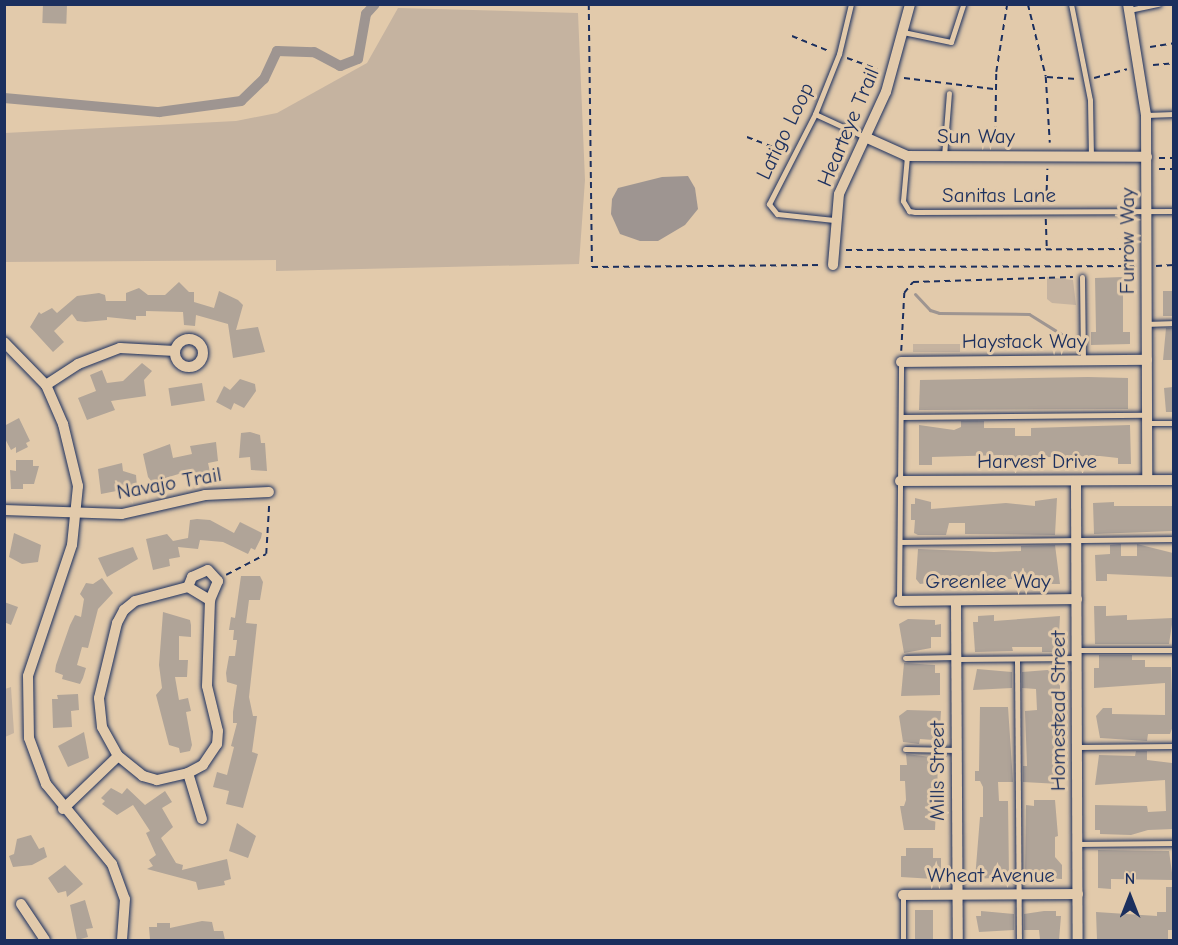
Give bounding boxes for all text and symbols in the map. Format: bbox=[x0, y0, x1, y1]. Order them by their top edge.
street label: Hearteye Trail bbox=[812, 64, 884, 190]
street label: Latigo Loop bbox=[751, 79, 819, 183]
street label: Sun Way bbox=[937, 123, 1015, 149]
street label: Sanitas Lane bbox=[942, 182, 1056, 208]
street label: Furrow Way bbox=[1114, 188, 1140, 294]
street label: Haystack Way bbox=[962, 328, 1086, 354]
street label: Harvest Drive bbox=[977, 448, 1097, 474]
street label: Navajo Trail bbox=[115, 461, 223, 505]
street label: Greenlee Way bbox=[925, 568, 1051, 594]
street label: Homestead Street bbox=[1045, 631, 1071, 791]
street label: Mills Street bbox=[924, 721, 950, 821]
street label: Wheat Avenue bbox=[927, 862, 1055, 888]
north arrow bbox=[1100, 867, 1160, 927]
text: N bbox=[1125, 870, 1135, 888]

